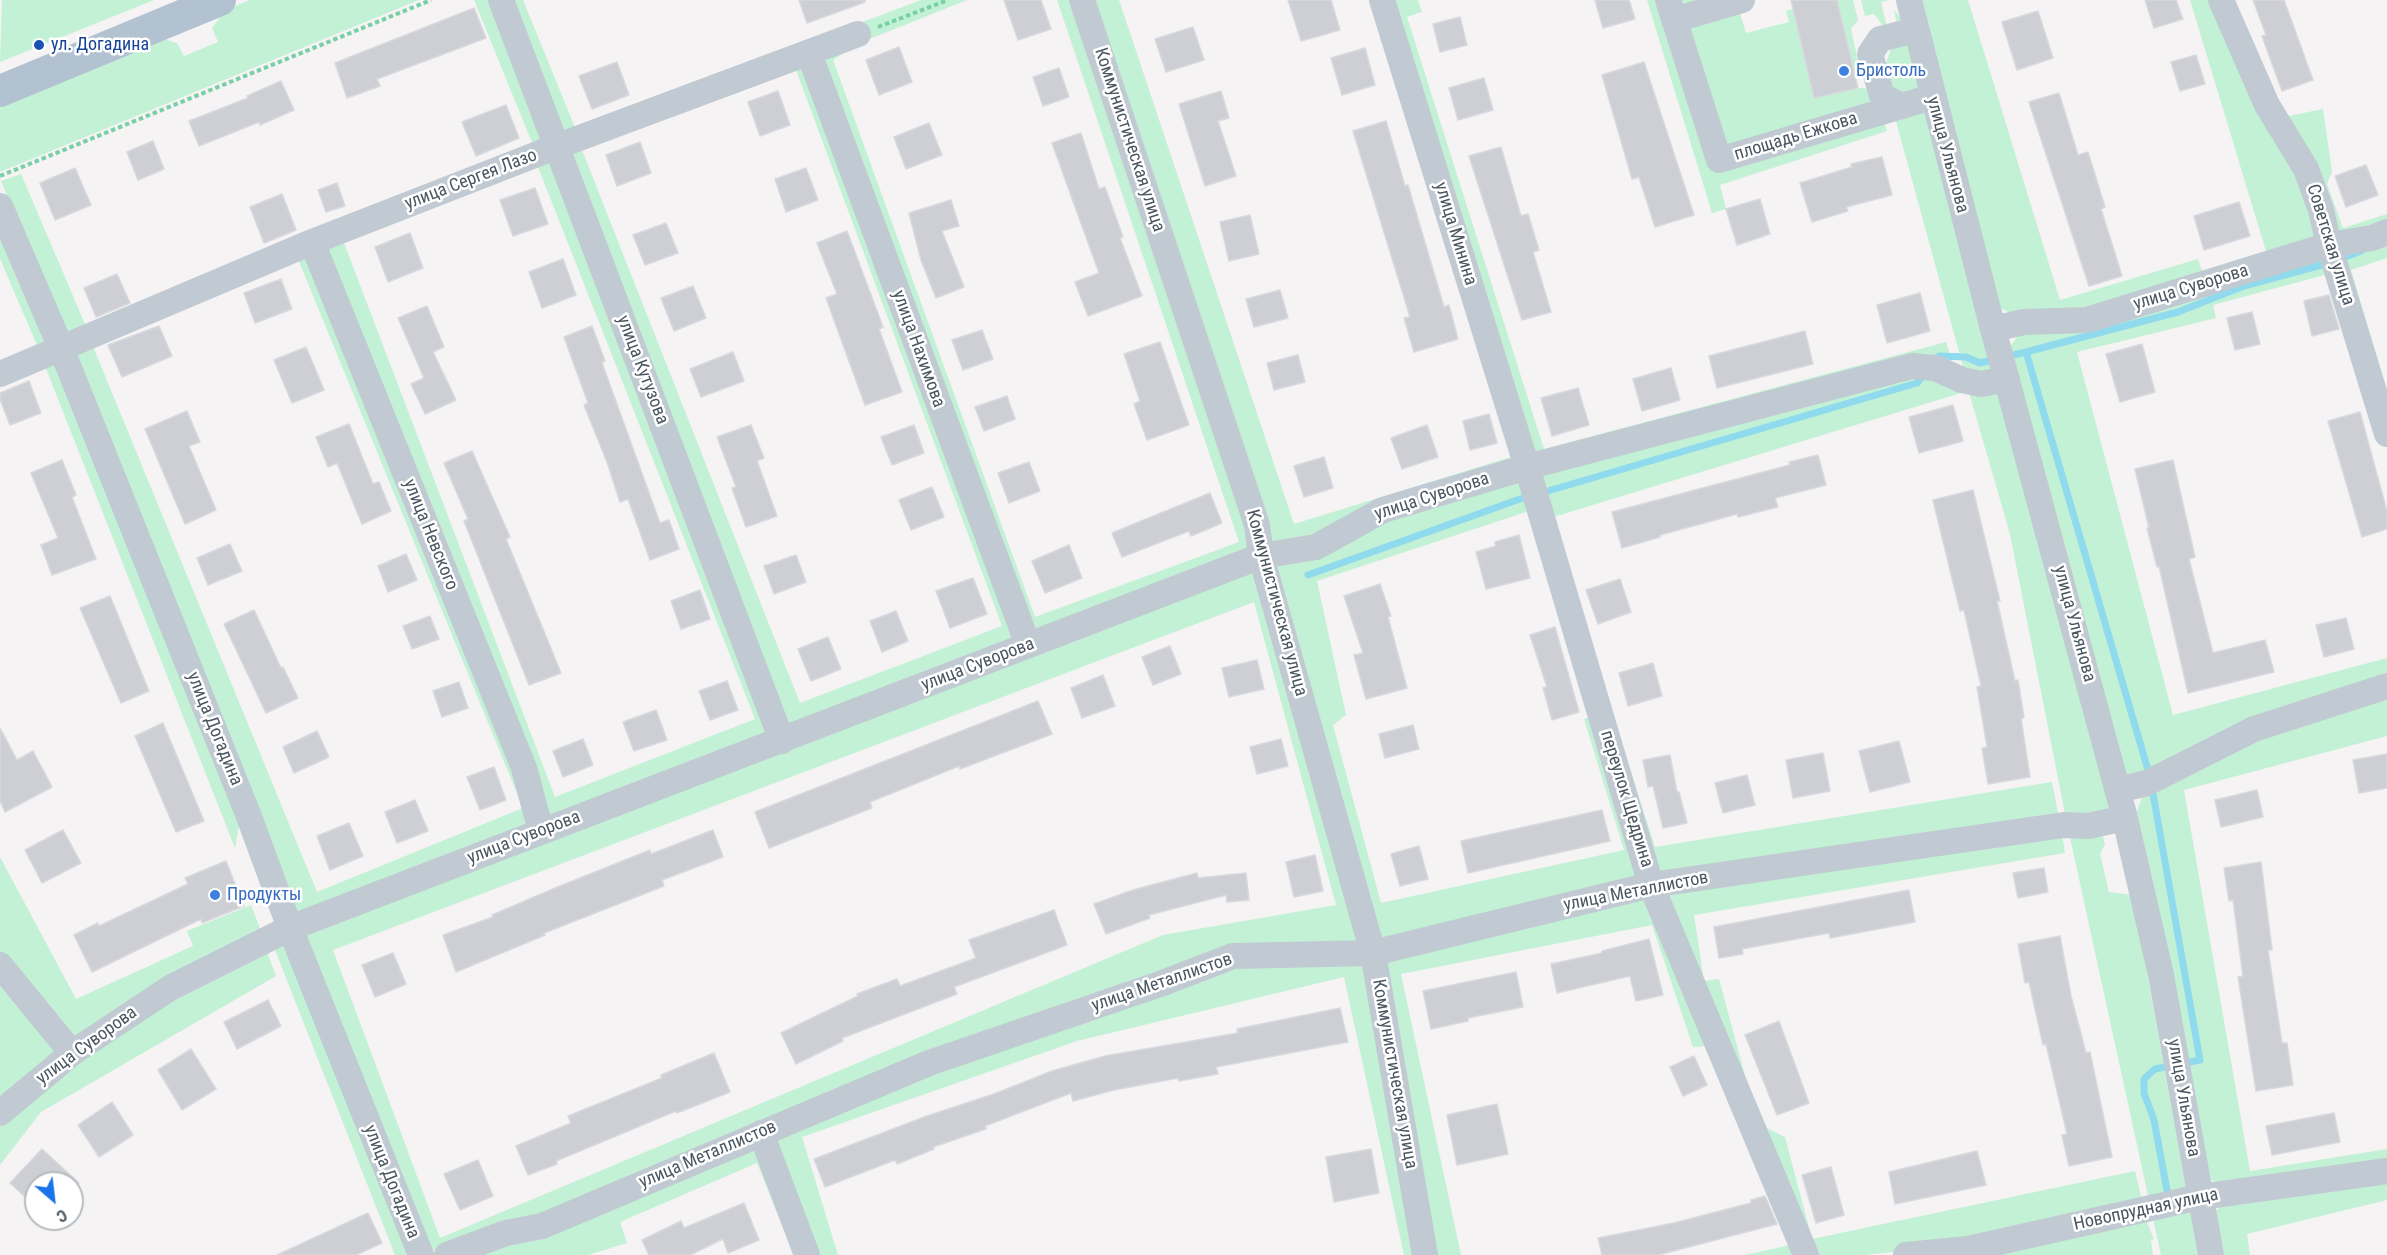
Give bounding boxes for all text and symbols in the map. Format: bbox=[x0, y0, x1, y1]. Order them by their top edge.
place label: ул. Догадина bbox=[51, 34, 149, 56]
marker: ул. Догадина bbox=[32, 38, 46, 52]
street label: Коммунистическая улица bbox=[1089, 45, 1169, 235]
place label: Бристоль bbox=[1856, 60, 1926, 82]
marker: Бристоль bbox=[1837, 64, 1851, 78]
street label: улица Ульянова bbox=[1921, 95, 1973, 215]
street label: площадь Ежкова bbox=[1732, 108, 1860, 166]
street label: улица Сергея Лазо bbox=[402, 145, 540, 215]
street label: улица Минина bbox=[1429, 180, 1481, 288]
street label: Советская улица bbox=[2301, 182, 2359, 308]
street label: улица Суворова bbox=[2131, 260, 2251, 316]
street label: улица Нахимова bbox=[887, 288, 949, 410]
street label: улица Кутузова bbox=[611, 312, 673, 428]
street label: улица Суворова bbox=[1372, 468, 1492, 526]
street label: улица Невского bbox=[398, 476, 462, 594]
street label: Коммунистическая улица bbox=[1241, 507, 1311, 699]
street label: улица Ульянова bbox=[2048, 564, 2100, 684]
street label: улица Суворова bbox=[919, 634, 1037, 696]
street label: улица Догадина bbox=[181, 669, 247, 789]
street label: переулок Щедрина bbox=[1595, 728, 1657, 870]
street label: улица Суворова bbox=[465, 807, 583, 869]
street label: улица Металлистов bbox=[1562, 867, 1710, 917]
place label: Продукты bbox=[227, 884, 301, 906]
marker: Продукты bbox=[208, 888, 222, 902]
street label: улица Металлистов bbox=[1089, 949, 1235, 1017]
street label: Коммунистическая улица bbox=[1367, 978, 1421, 1170]
street label: улица Суворова bbox=[32, 1002, 142, 1090]
street label: улица Ульянова bbox=[2162, 1037, 2204, 1159]
street label: улица Металлистов bbox=[636, 1116, 780, 1194]
street label: улица Догадина bbox=[358, 1122, 424, 1242]
north arrow bbox=[24, 1171, 84, 1231]
street label: Новопрудная улица bbox=[2072, 1184, 2220, 1236]
text: С bbox=[53, 1205, 70, 1226]

